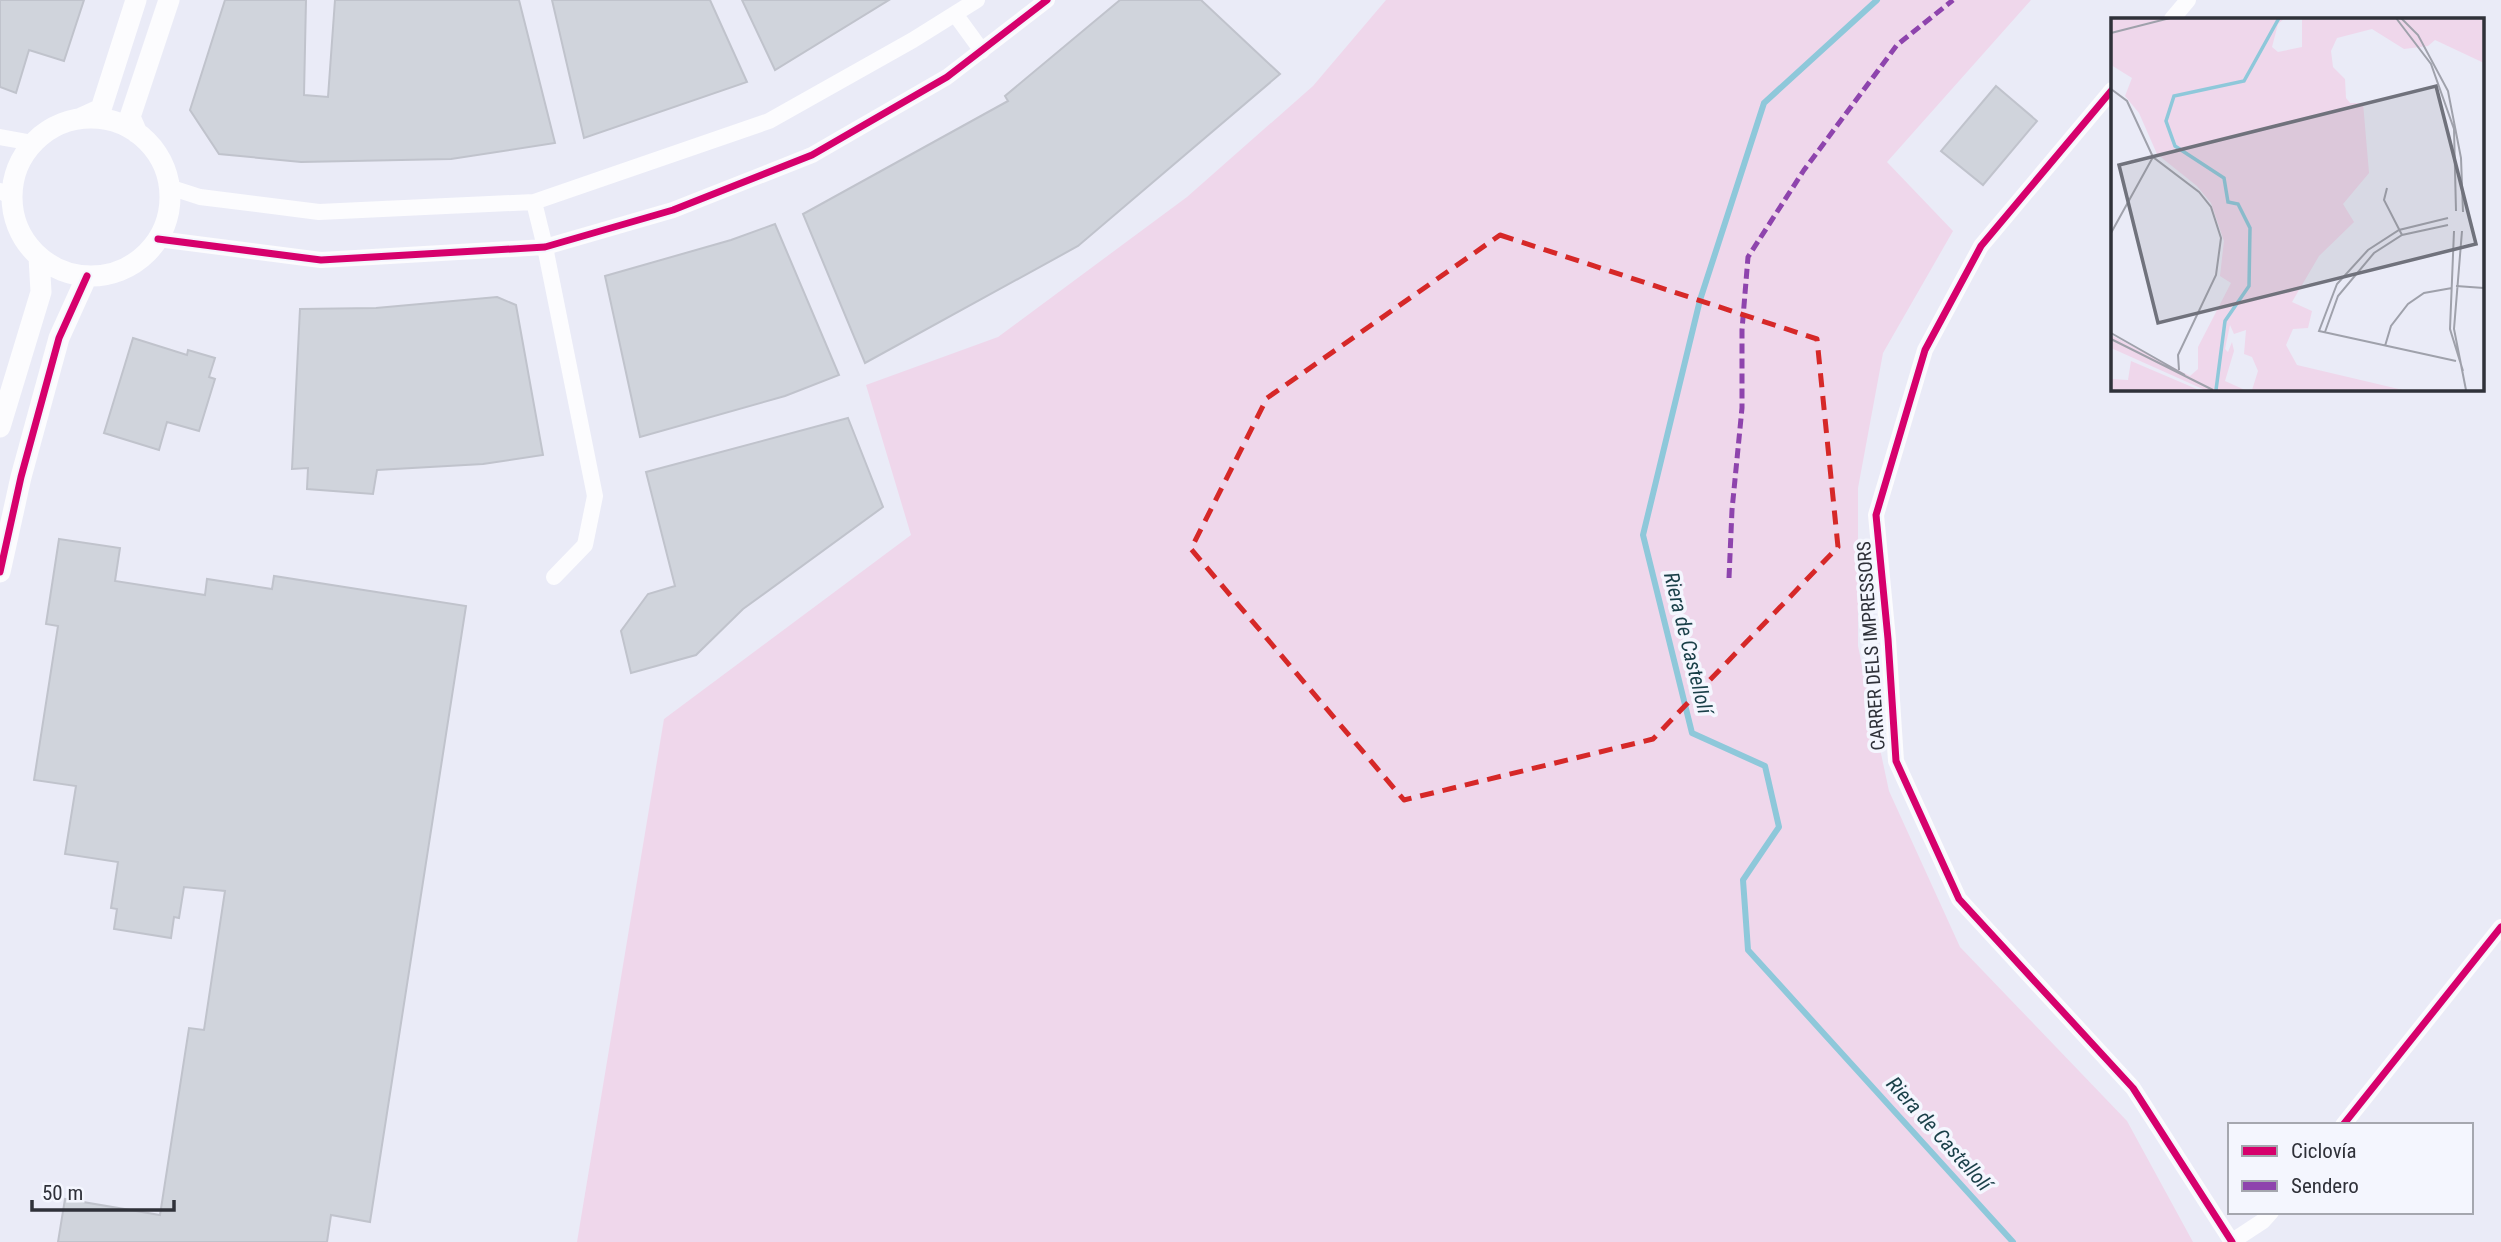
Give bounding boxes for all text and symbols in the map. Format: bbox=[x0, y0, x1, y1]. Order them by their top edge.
inset map bbox=[2111, 18, 2484, 390]
street label: CARRER DELS IMPRESSORS bbox=[1852, 541, 1890, 751]
water label: Riera de Castellolí bbox=[1659, 570, 1718, 719]
water label: Riera de Castellolí bbox=[1882, 1072, 1999, 1198]
legend bbox=[2228, 1123, 2473, 1214]
text: Ciclovía bbox=[2291, 1139, 2357, 1163]
scale bar bbox=[32, 1168, 173, 1212]
text: Sendero bbox=[2291, 1174, 2359, 1198]
text: 50 m bbox=[42, 1181, 83, 1205]

